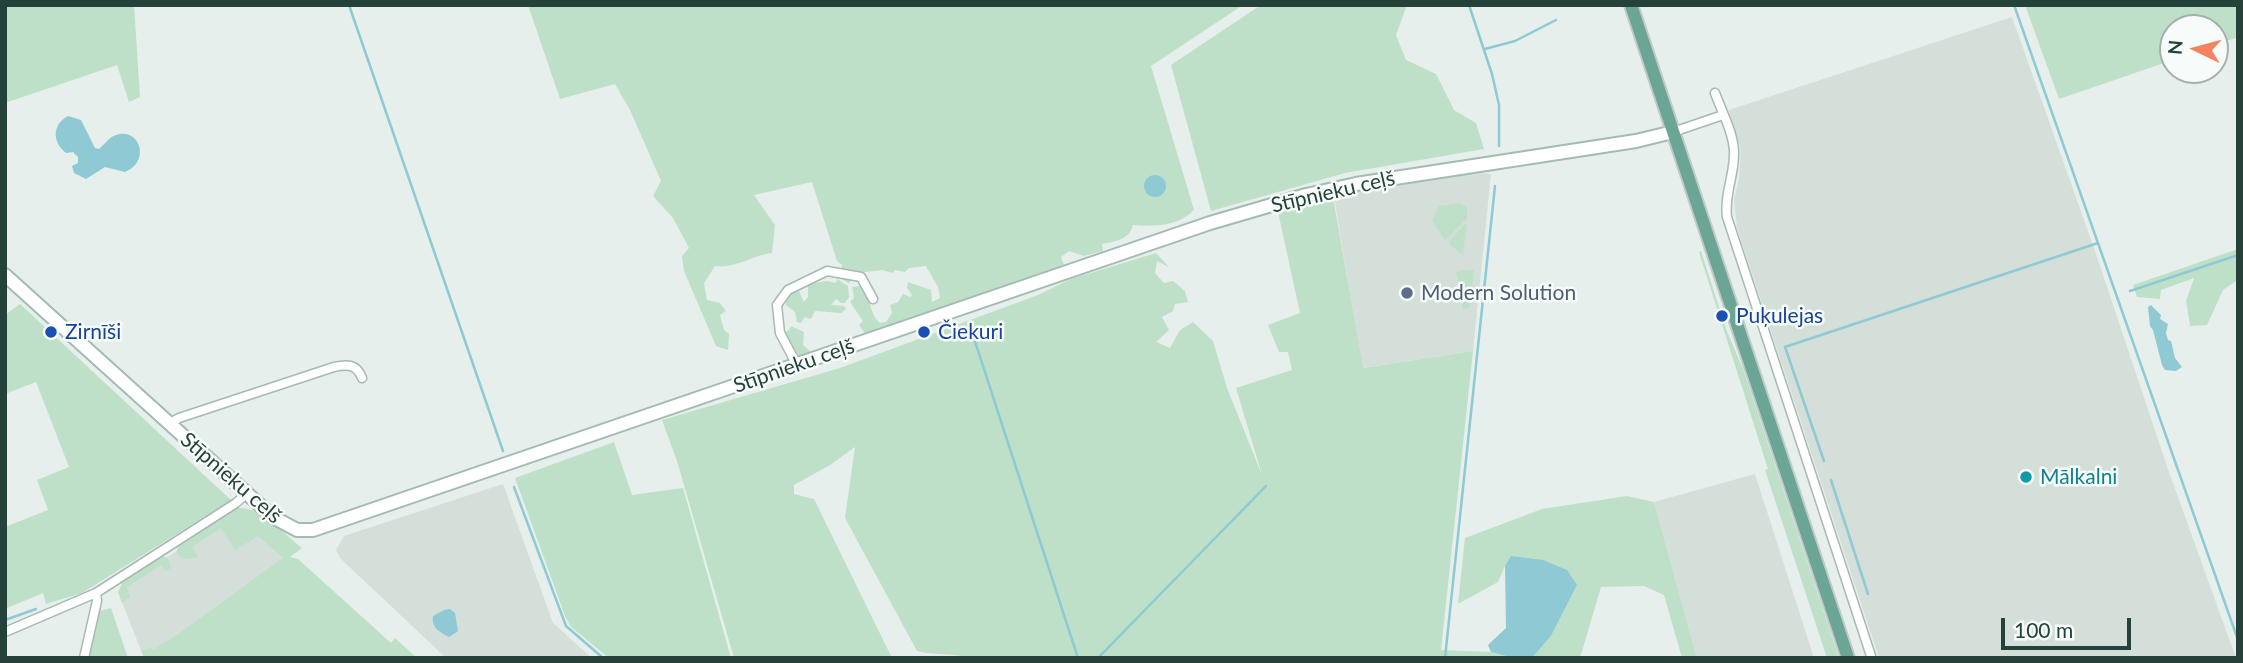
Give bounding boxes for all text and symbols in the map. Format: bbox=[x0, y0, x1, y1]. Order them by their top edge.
north arrow bbox=[2159, 14, 2229, 84]
text: N bbox=[2162, 39, 2187, 56]
street label: Stīpnieku ceļš bbox=[1269, 166, 1397, 218]
place label: Modern Solution bbox=[1421, 280, 1576, 306]
marker: Modern Solution bbox=[1399, 285, 1415, 301]
place label: Puķulejas bbox=[1736, 303, 1823, 329]
marker: Puķulejas bbox=[1714, 308, 1730, 324]
place label: Zirnīši bbox=[65, 319, 121, 345]
place label: Čiekuri bbox=[938, 319, 1003, 345]
marker: Zirnīši bbox=[43, 324, 59, 340]
marker: Čiekuri bbox=[916, 324, 932, 340]
street label: Stīpnieku ceļš bbox=[730, 334, 858, 398]
street label: Stīpnieku ceļš bbox=[175, 427, 287, 529]
place label: Mālkalni bbox=[2040, 464, 2117, 490]
marker: Mālkalni bbox=[2018, 469, 2034, 485]
scale bar bbox=[2005, 604, 2134, 648]
text: 100 m bbox=[2014, 617, 2073, 642]

